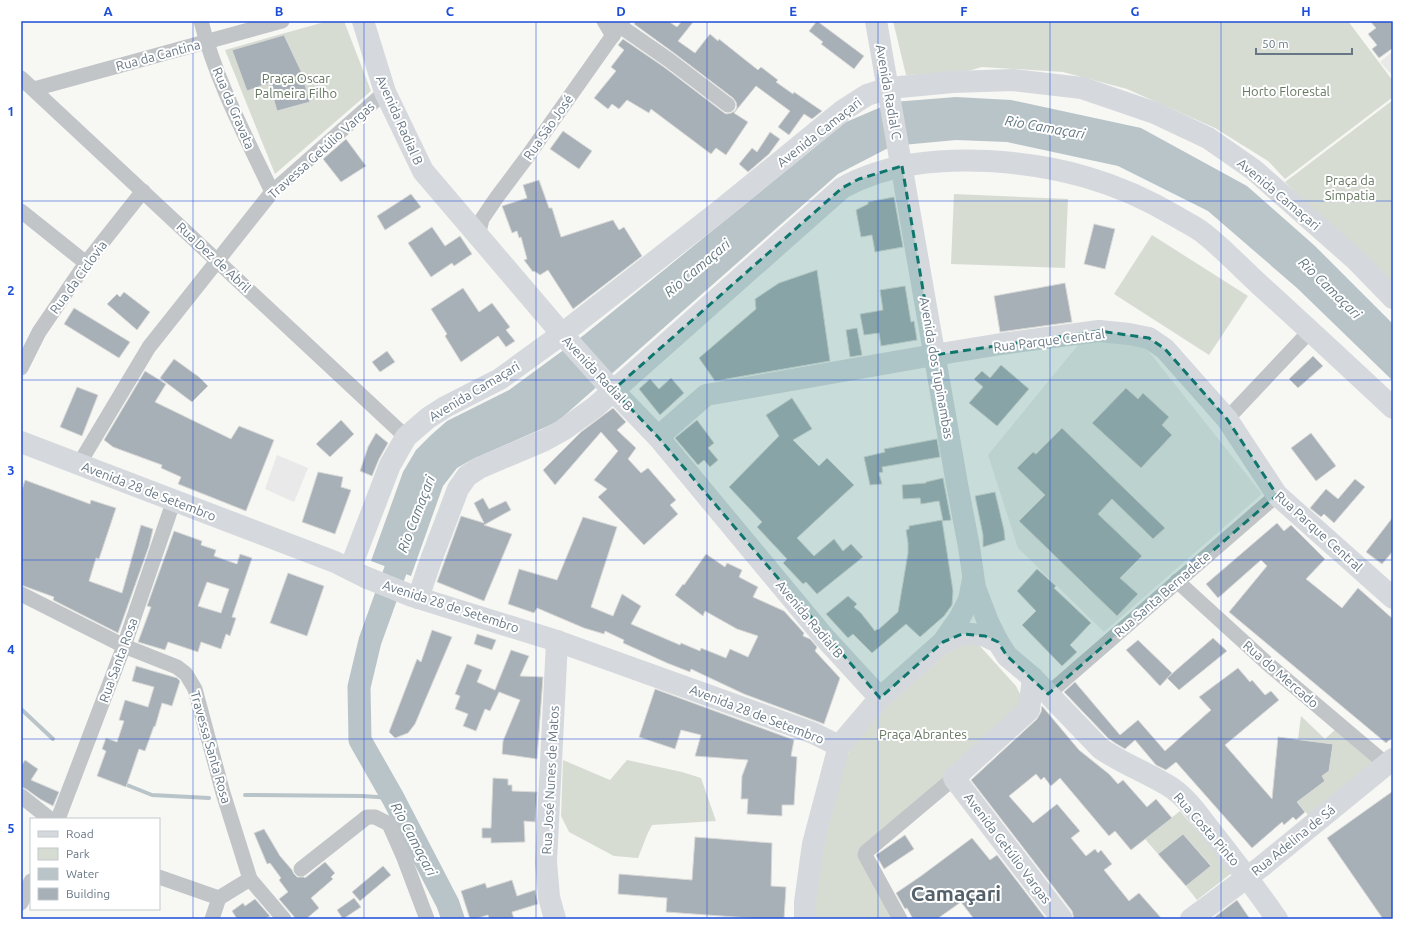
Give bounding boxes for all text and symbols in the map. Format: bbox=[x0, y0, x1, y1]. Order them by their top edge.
text: A bbox=[103, 4, 113, 18]
text: B bbox=[275, 4, 284, 18]
text: C bbox=[446, 4, 455, 18]
text: D bbox=[616, 4, 626, 18]
text: E bbox=[789, 4, 797, 18]
text: F bbox=[960, 4, 968, 18]
text: G bbox=[1131, 4, 1140, 18]
text: H bbox=[1301, 4, 1311, 18]
scale bar bbox=[1256, 30, 1352, 56]
street label: Rua da Cantina bbox=[114, 37, 202, 73]
text: 50 m bbox=[1262, 37, 1289, 50]
street label: Avenida Radial C bbox=[874, 43, 904, 141]
street label: Rua da Gravata bbox=[210, 65, 258, 151]
park label: Praça Oscar Palmeira Filho bbox=[255, 71, 337, 100]
street label: Avenida Radial B bbox=[374, 73, 426, 167]
park label: Horto Florestal bbox=[1242, 84, 1331, 98]
street label: Rua São José bbox=[520, 92, 576, 162]
street label: Avenida Camaçari bbox=[774, 95, 864, 169]
street label: Travessa Getúlio Vargas bbox=[265, 98, 377, 201]
text: 1 bbox=[7, 104, 15, 118]
water label: Rio Camaçari bbox=[1004, 112, 1087, 142]
street label: Avenida Camaçari bbox=[1235, 156, 1323, 232]
park label: Praça da Simpatia bbox=[1325, 173, 1375, 202]
street label: Rua Dez de Abril bbox=[174, 219, 254, 295]
water label: Rio Camaçari bbox=[661, 236, 733, 300]
street label: Rua da Ciclovia bbox=[47, 238, 109, 316]
water label: Rio Camaçari bbox=[1295, 254, 1365, 322]
text: 2 bbox=[7, 283, 15, 297]
street label: Avenida dos Tupinambas bbox=[918, 296, 956, 440]
street label: Rua Parque Central bbox=[992, 326, 1106, 354]
street label: Avenida Radial B bbox=[560, 333, 636, 413]
street label: Avenida Camaçari bbox=[426, 358, 522, 424]
street label: Avenida 28 de Setembro bbox=[80, 459, 218, 523]
text: 3 bbox=[7, 463, 15, 477]
water label: Rio Camaçari bbox=[394, 473, 438, 555]
street label: Rua Parque Central bbox=[1273, 488, 1366, 574]
street label: Rua Santa Bernadete bbox=[1111, 549, 1213, 639]
street label: Avenida 28 de Setembro bbox=[381, 577, 521, 635]
street label: Avenida Radial B bbox=[774, 578, 846, 660]
street label: Rua Santa Rosa bbox=[96, 616, 140, 704]
street label: Rua do Mercado bbox=[1241, 638, 1321, 710]
text: 4 bbox=[7, 642, 15, 656]
street label: Avenida 28 de Setembro bbox=[688, 682, 826, 746]
street label: Travessa Santa Rosa bbox=[188, 689, 234, 805]
street label: Rua José Nunes de Matos bbox=[539, 705, 561, 855]
park label: Praça Abrantes bbox=[879, 727, 967, 741]
street label: Avenida Getúlio Vargas bbox=[962, 790, 1054, 906]
street label: Rua Costa Pinto bbox=[1171, 790, 1243, 868]
water label: Rio Camaçari bbox=[388, 800, 440, 879]
street label: Rua Adelina de Sá bbox=[1248, 802, 1338, 878]
legend bbox=[30, 818, 160, 910]
text: 5 bbox=[7, 821, 15, 835]
text: Road bbox=[66, 827, 94, 840]
text: Park bbox=[66, 847, 90, 860]
text: Water bbox=[66, 867, 99, 880]
district label: Camaçari bbox=[911, 881, 1001, 905]
text: Building bbox=[66, 887, 110, 900]

